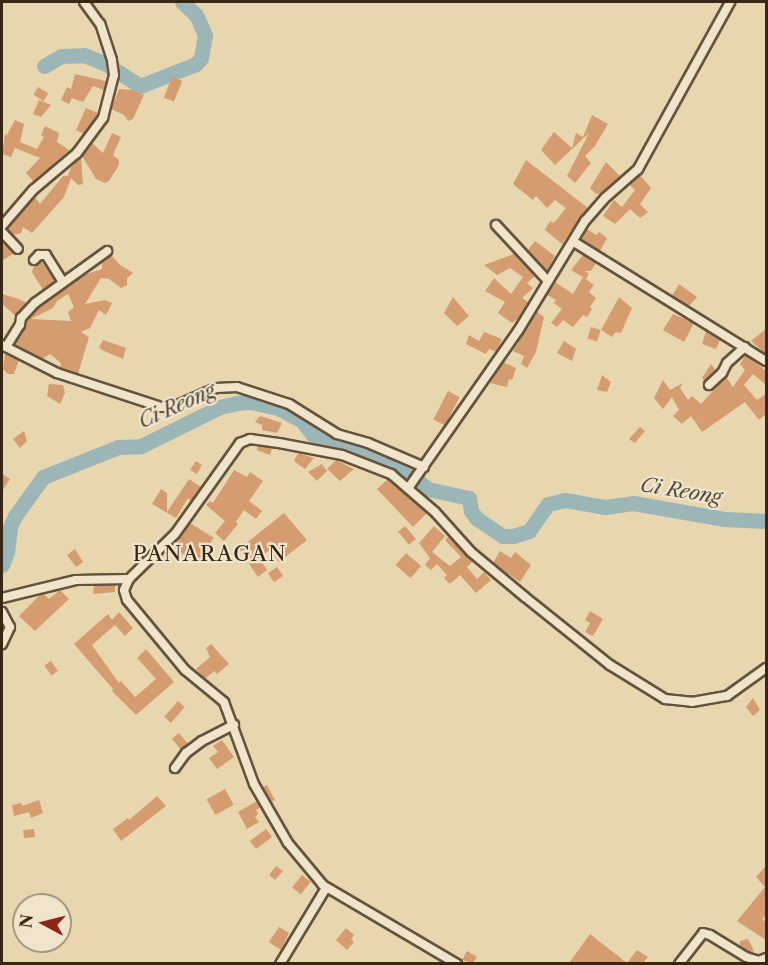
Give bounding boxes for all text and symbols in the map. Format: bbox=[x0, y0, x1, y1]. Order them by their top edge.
water label: Ci Reong bbox=[135, 378, 219, 434]
water label: Ci Reong bbox=[639, 473, 723, 509]
district label: PANARAGAN bbox=[133, 541, 287, 567]
north arrow bbox=[12, 893, 72, 953]
text: N bbox=[15, 913, 37, 929]

